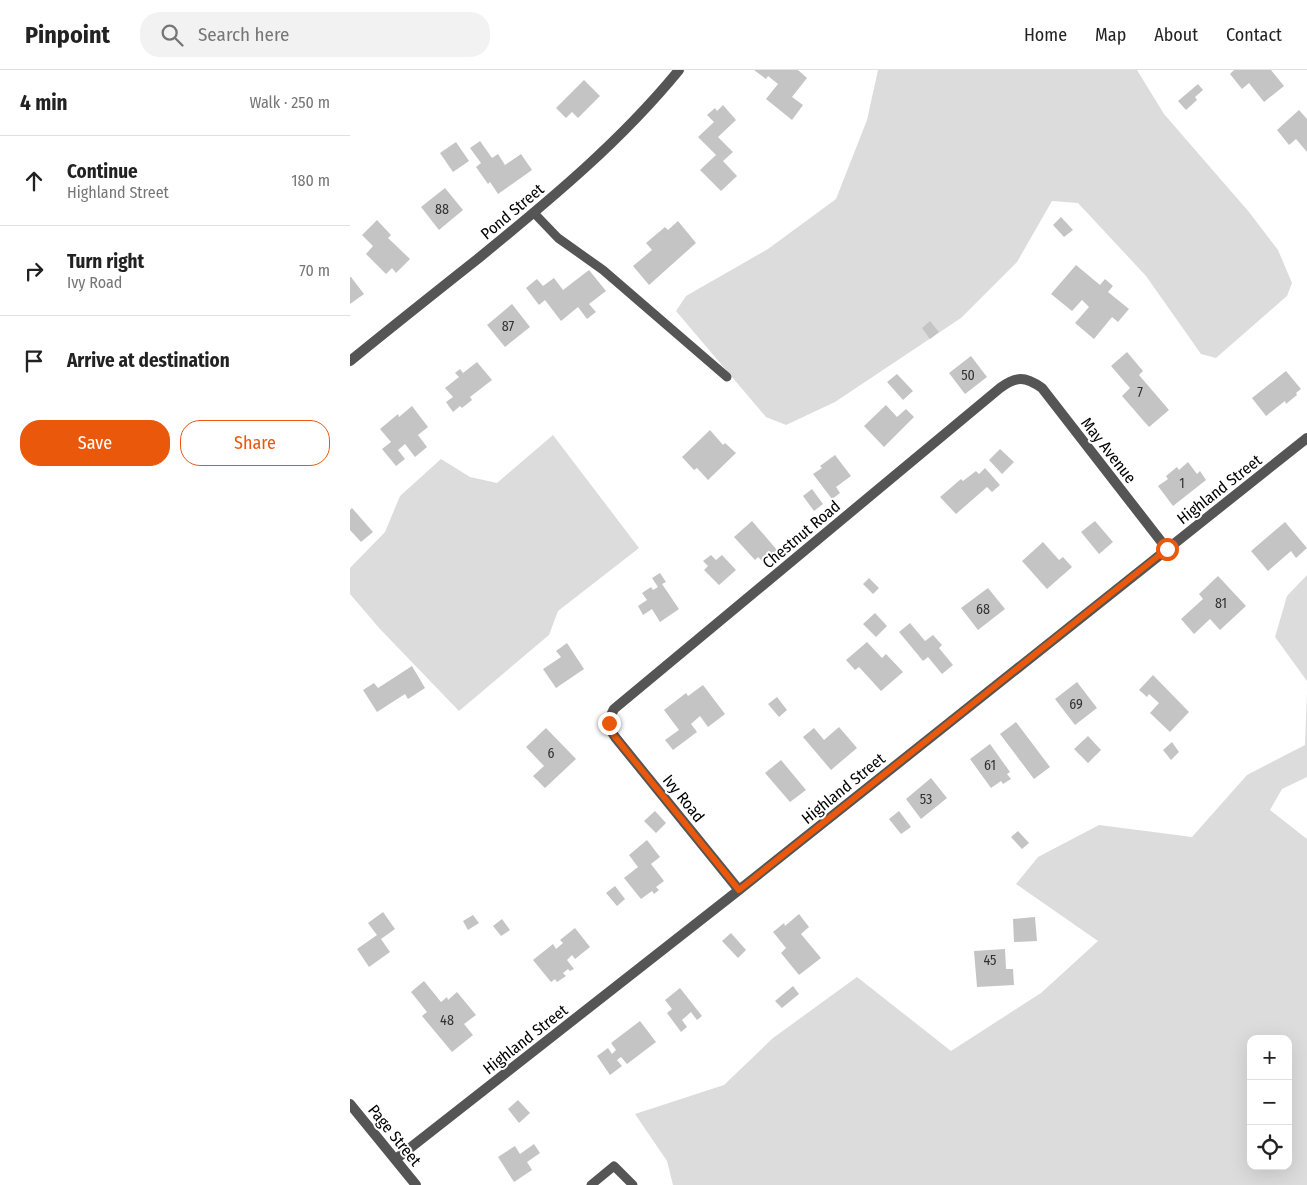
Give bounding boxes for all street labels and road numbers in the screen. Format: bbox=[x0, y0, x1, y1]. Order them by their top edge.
street label: Pond Street bbox=[477, 179, 548, 243]
street label: May Avenue bbox=[1077, 414, 1140, 487]
street label: Highland Street bbox=[1173, 450, 1266, 528]
street label: Chestnut Road bbox=[759, 496, 844, 572]
street label: Highland Street bbox=[798, 748, 889, 828]
street label: Ivy Road bbox=[659, 771, 708, 826]
street label: Highland Street bbox=[479, 1000, 572, 1078]
street label: Page Street bbox=[364, 1101, 426, 1170]

